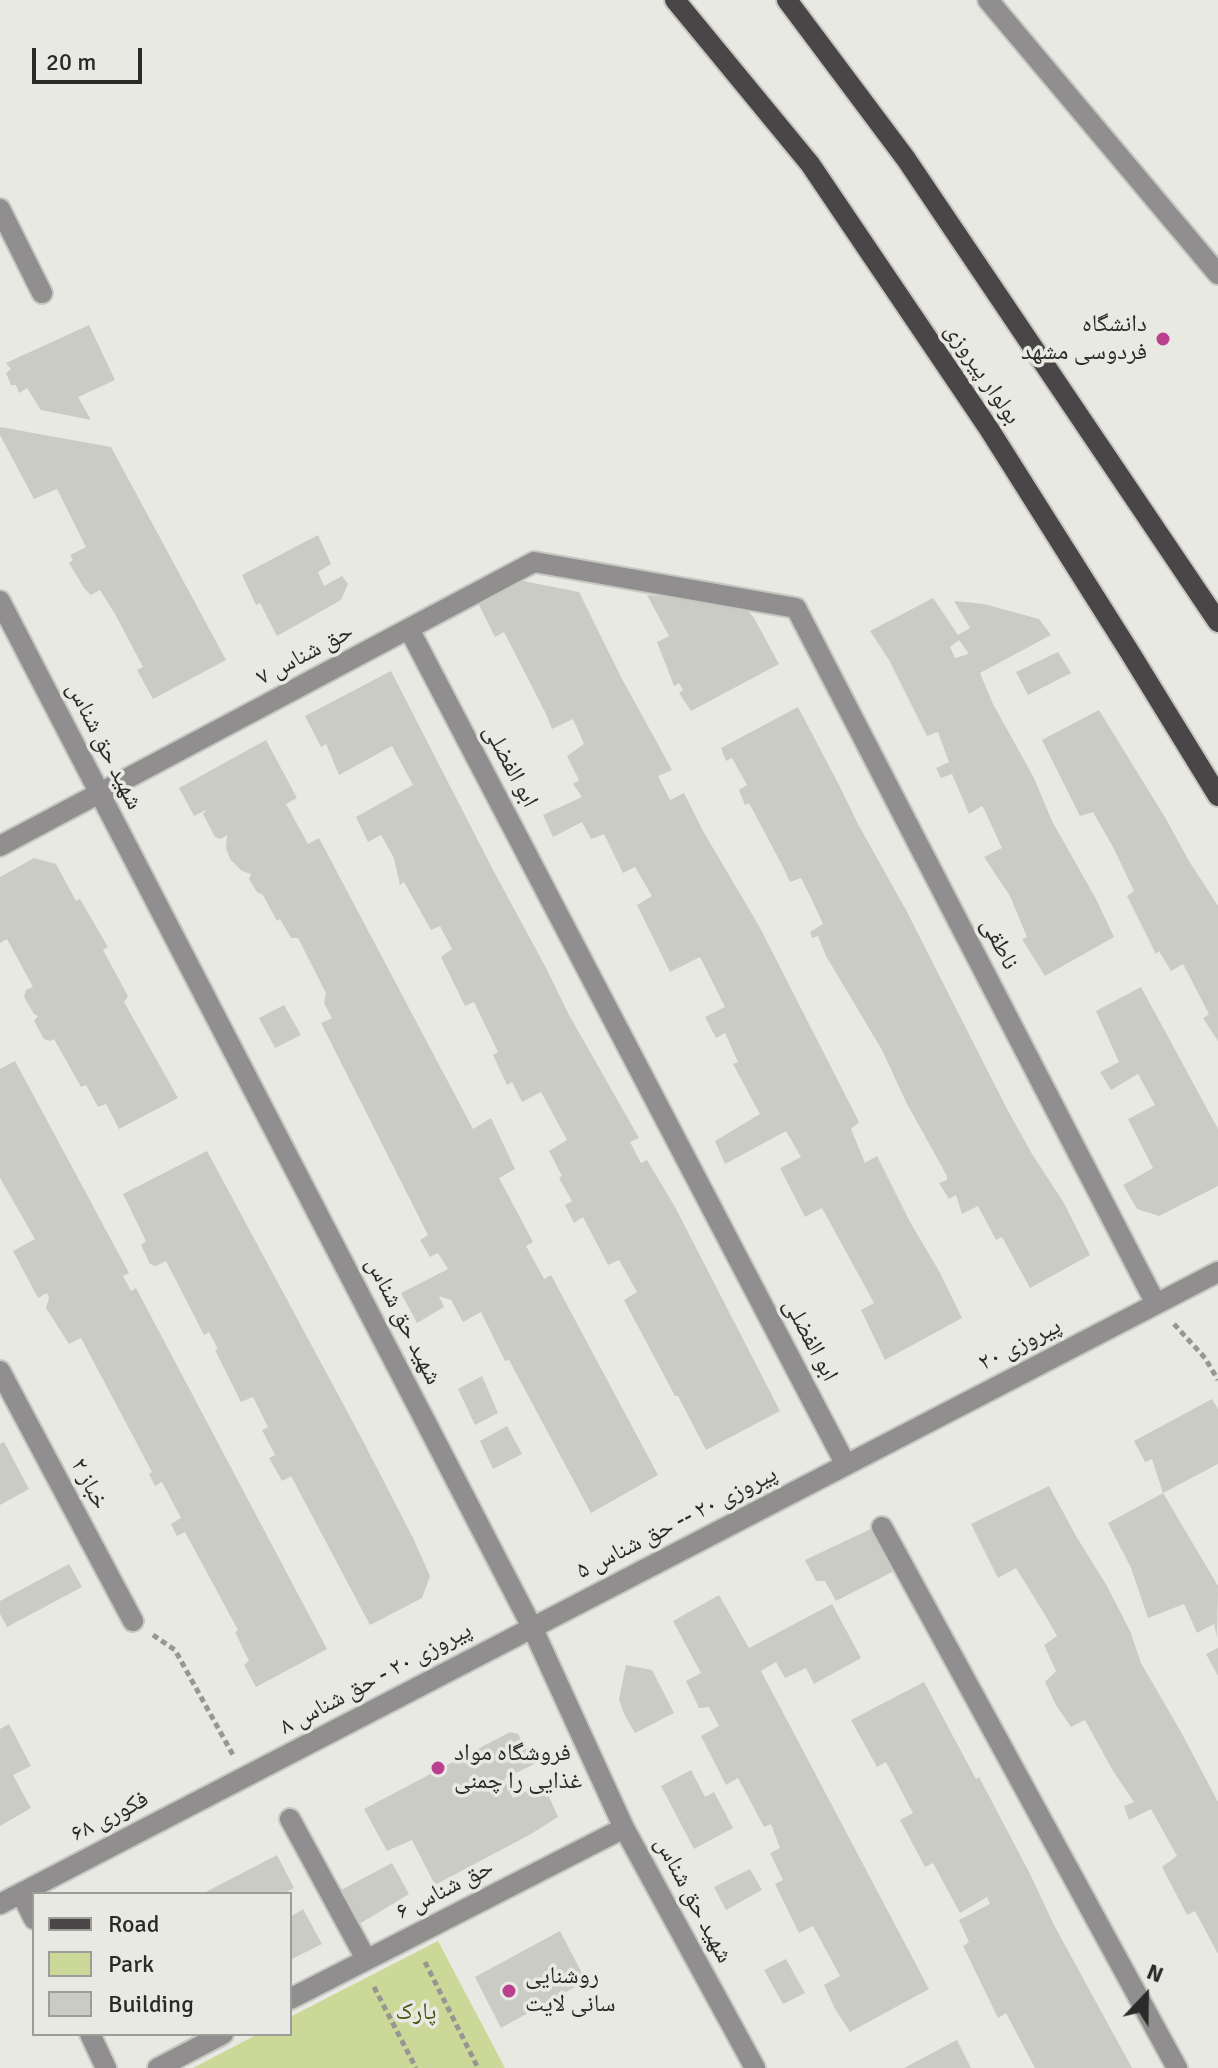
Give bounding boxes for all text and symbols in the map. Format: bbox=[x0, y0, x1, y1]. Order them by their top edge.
scale bar bbox=[36, 32, 146, 82]
text: 20 m bbox=[46, 47, 96, 77]
place label: دانشگاه فردوسی مشهد bbox=[1021, 311, 1147, 367]
street label: بولوار پیروزی bbox=[938, 318, 1026, 430]
marker: دانشگاه فردوسی مشهد bbox=[1154, 330, 1172, 348]
street label: حق شناس ۷ bbox=[252, 618, 358, 692]
street label: شهید حق شناس bbox=[60, 677, 148, 815]
street label: ابو الفضلی bbox=[476, 720, 544, 812]
street label: ناطقی bbox=[974, 913, 1024, 975]
street label: شهید حق شناس bbox=[359, 1252, 447, 1390]
street label: ابو الفضلی bbox=[776, 1294, 844, 1386]
street label: پیروزی ۲۰ bbox=[974, 1312, 1066, 1378]
street label: خباز ۲ bbox=[64, 1454, 114, 1514]
street label: پیروزی ۲۰ -- حق شناس ۵ bbox=[572, 1460, 782, 1586]
street label: پیروزی ۲۰ - حق شناس ۸ bbox=[275, 1616, 477, 1742]
place label: فروشگاه مواد غذایی را چمنی bbox=[454, 1740, 582, 1796]
marker: فروشگاه مواد غذایی را چمنی bbox=[429, 1759, 447, 1777]
street label: فکوری ۶۸ bbox=[66, 1785, 154, 1849]
street label: شهید حق شناس bbox=[648, 1832, 738, 1968]
street label: حق شناس ۶ bbox=[392, 1853, 498, 1927]
legend bbox=[32, 1892, 292, 2036]
text: Road bbox=[108, 1909, 159, 1939]
text: Park bbox=[108, 1949, 154, 1979]
north arrow bbox=[1106, 1956, 1186, 2036]
text: N bbox=[1143, 1958, 1167, 1989]
place label: روشنایی سانی لایت bbox=[525, 1963, 616, 2019]
marker: روشنایی سانی لایت bbox=[500, 1982, 518, 2000]
text: Building bbox=[108, 1989, 194, 2019]
park label: پارک bbox=[396, 1999, 436, 2027]

